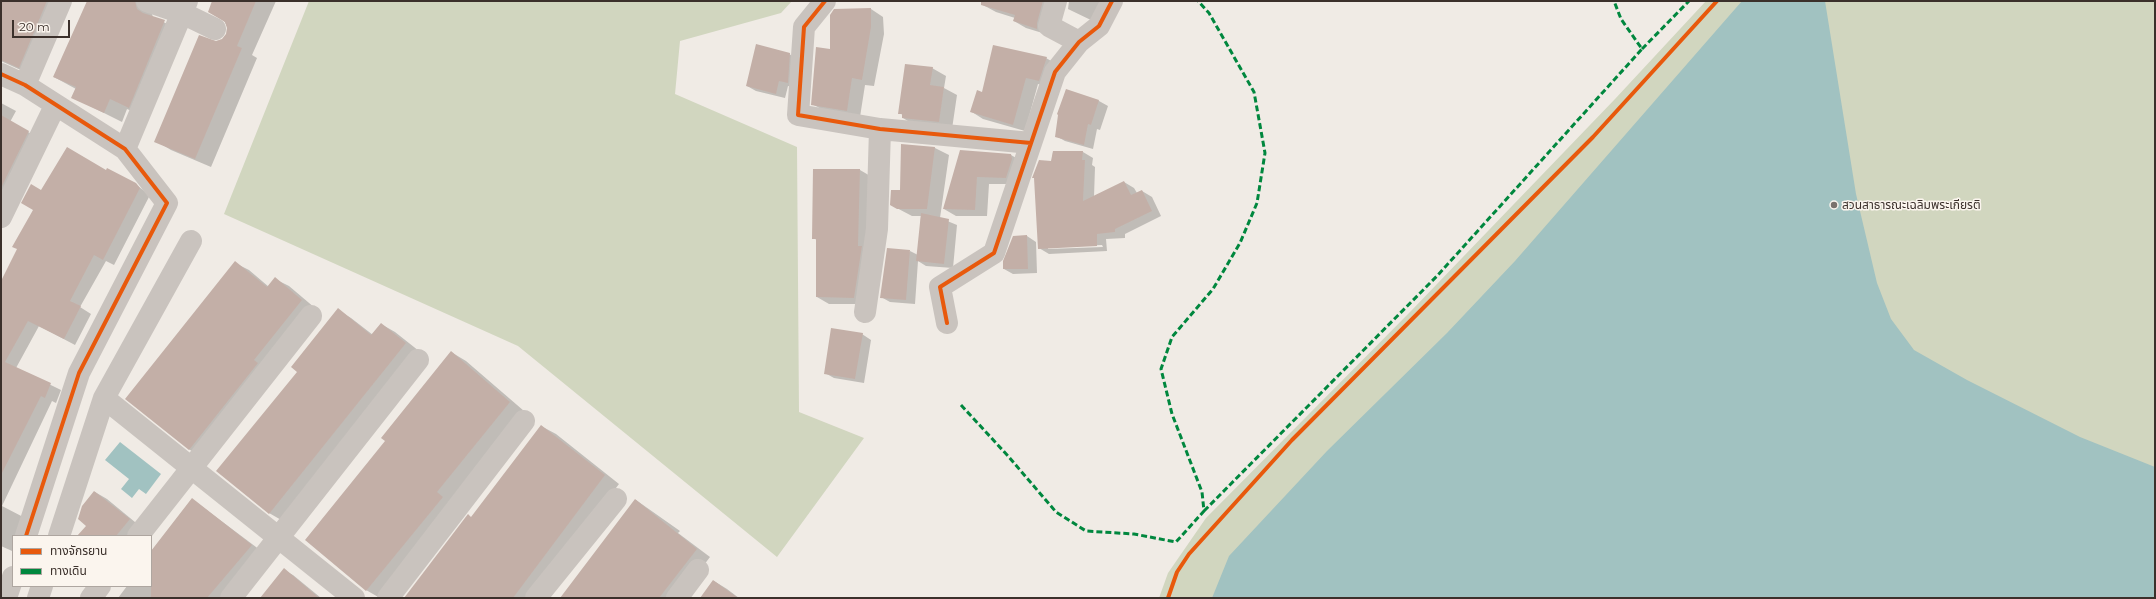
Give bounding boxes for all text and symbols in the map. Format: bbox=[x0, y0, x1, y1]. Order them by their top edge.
scale bar bbox=[14, 12, 72, 38]
text: 20 m bbox=[19, 19, 50, 34]
place label: สวนสาธารณะเฉลิมพระเกียรติ bbox=[1842, 198, 1981, 212]
marker: สวนสาธารณะเฉลิมพระเกียรติ bbox=[1829, 200, 1839, 210]
legend bbox=[12, 535, 152, 587]
text: ทางจักรยาน bbox=[50, 543, 107, 558]
text: ทางเดิน bbox=[50, 563, 87, 578]

